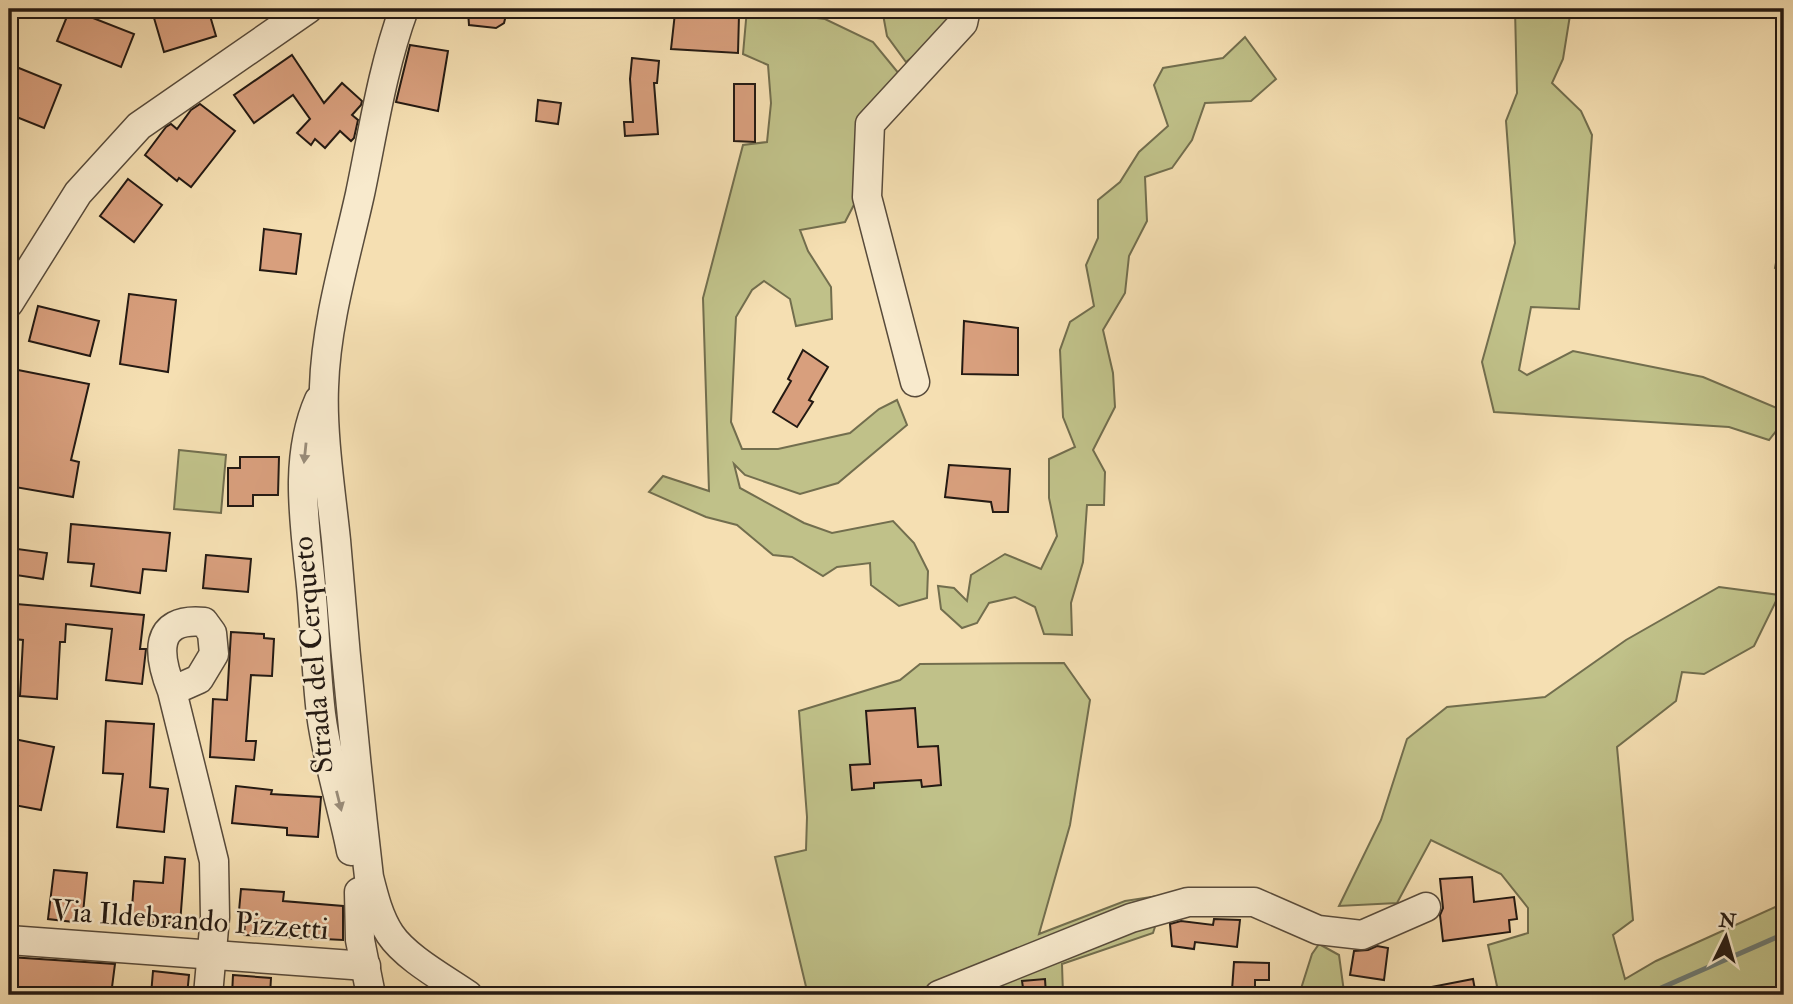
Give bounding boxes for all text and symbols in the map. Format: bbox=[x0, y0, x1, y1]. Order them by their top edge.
one-way arrow bbox=[299, 442, 310, 464]
street label: Strada del Cerqueto bbox=[284, 535, 342, 775]
one-way arrow bbox=[334, 790, 345, 812]
street label: Via Ildebrando Pizzetti bbox=[50, 892, 330, 948]
north arrow bbox=[1692, 902, 1762, 972]
text: N bbox=[1717, 908, 1738, 934]

